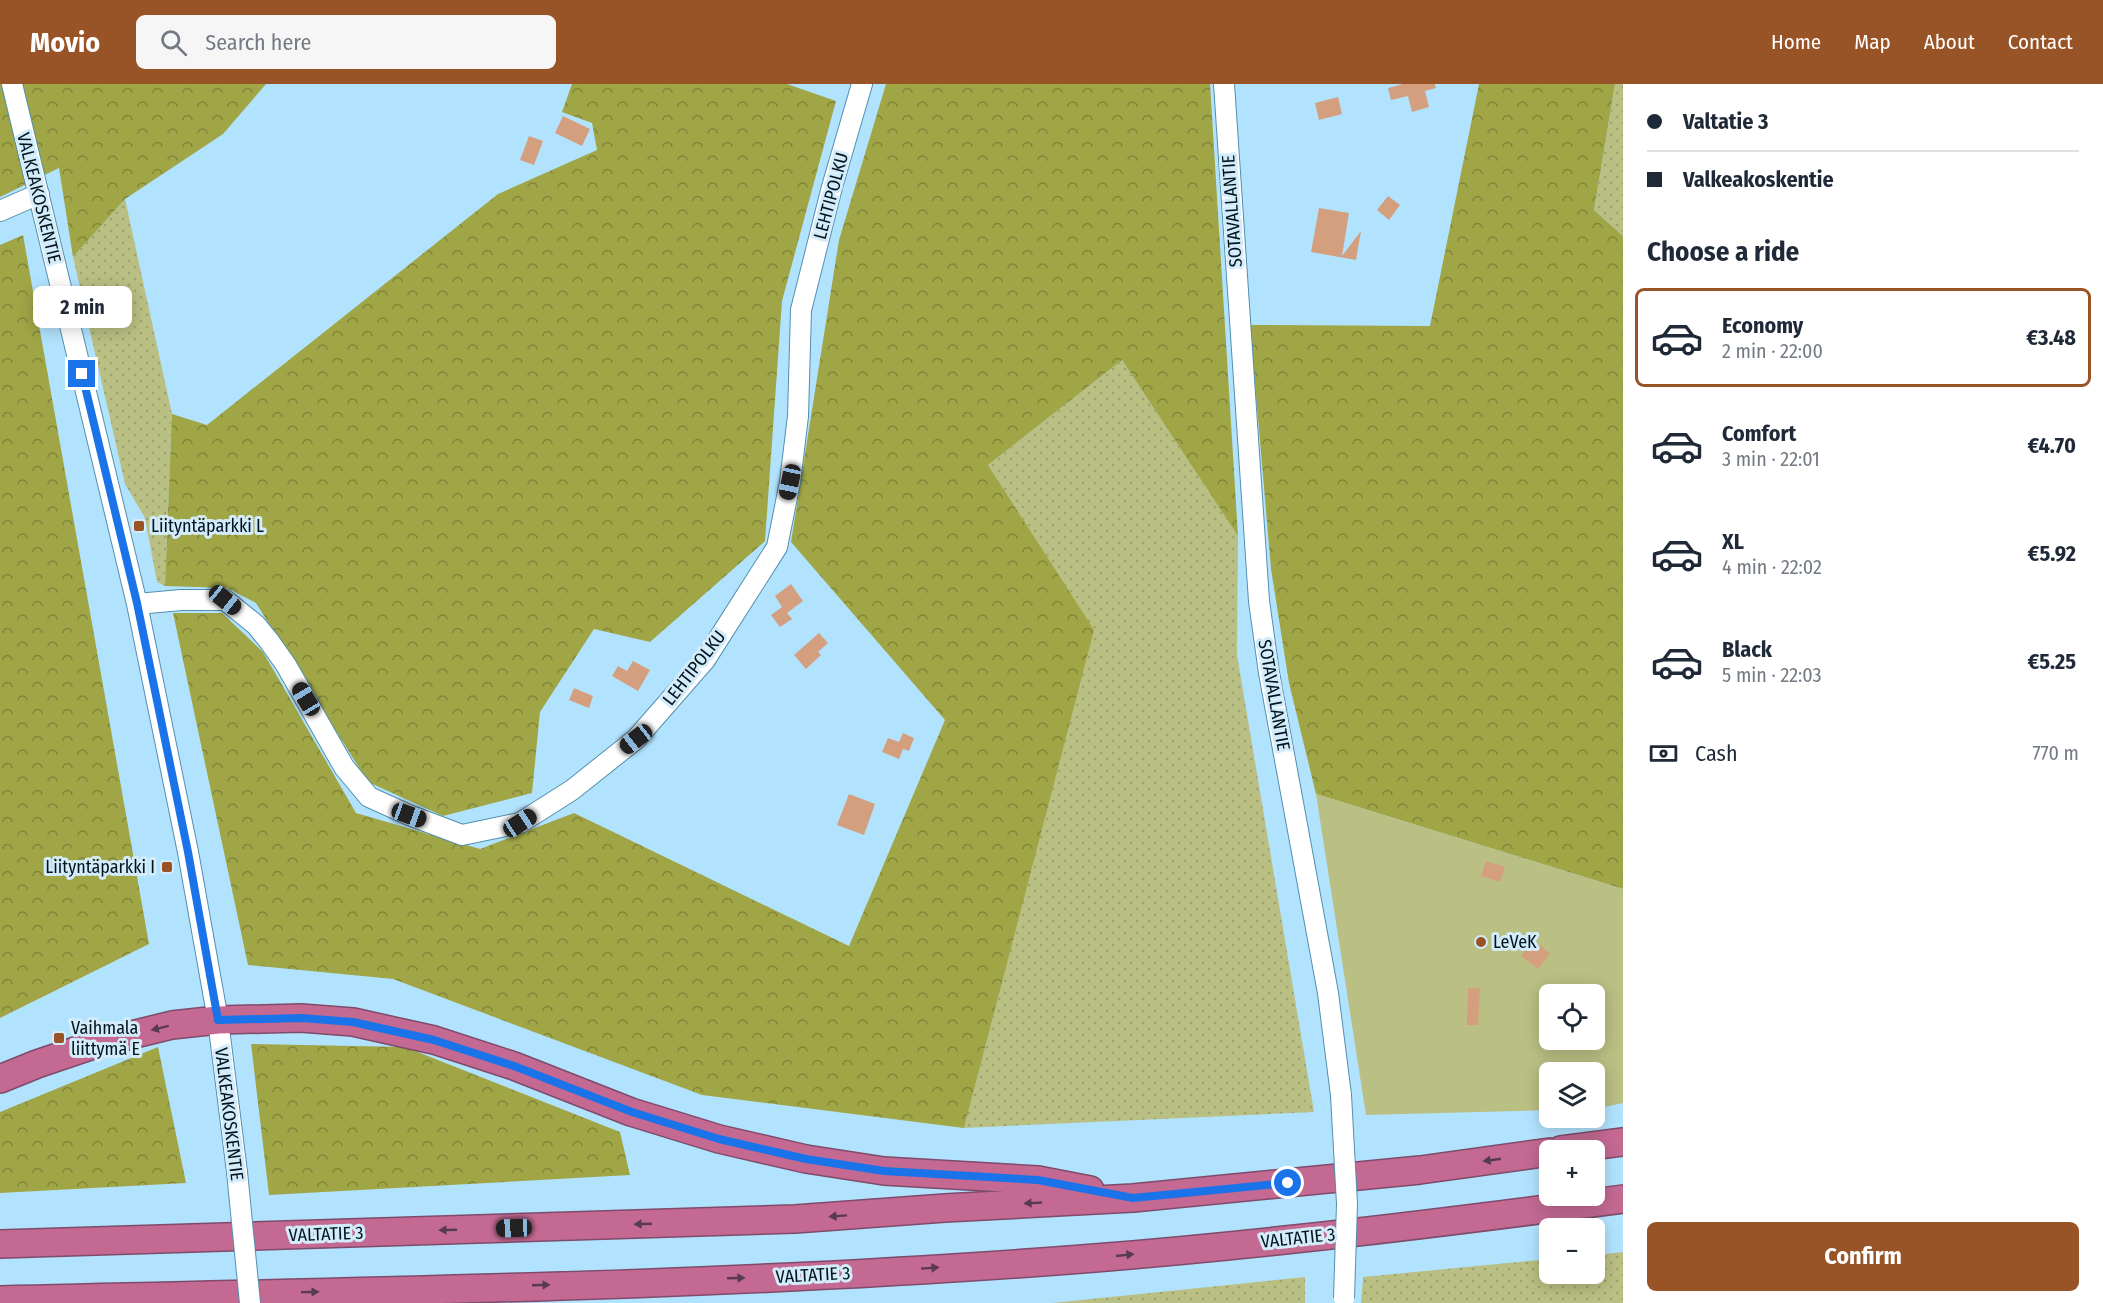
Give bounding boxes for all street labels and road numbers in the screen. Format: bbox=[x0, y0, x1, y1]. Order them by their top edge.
street label: VALKEAKOSKENTIE bbox=[12, 130, 66, 266]
street label: LEHTIPOLKU bbox=[809, 150, 853, 242]
street label: SOTAVALLANTIE bbox=[1217, 154, 1247, 268]
street label: LEHTIPOLKU bbox=[658, 626, 730, 710]
street label: SOTAVALLANTIE bbox=[1253, 638, 1295, 752]
street label: VALKEAKOSKENTIE bbox=[210, 1046, 248, 1182]
street label: VALTATIE 3 bbox=[288, 1222, 364, 1246]
street label: VALTATIE 3 bbox=[1260, 1223, 1336, 1253]
street label: VALTATIE 3 bbox=[775, 1262, 851, 1288]

